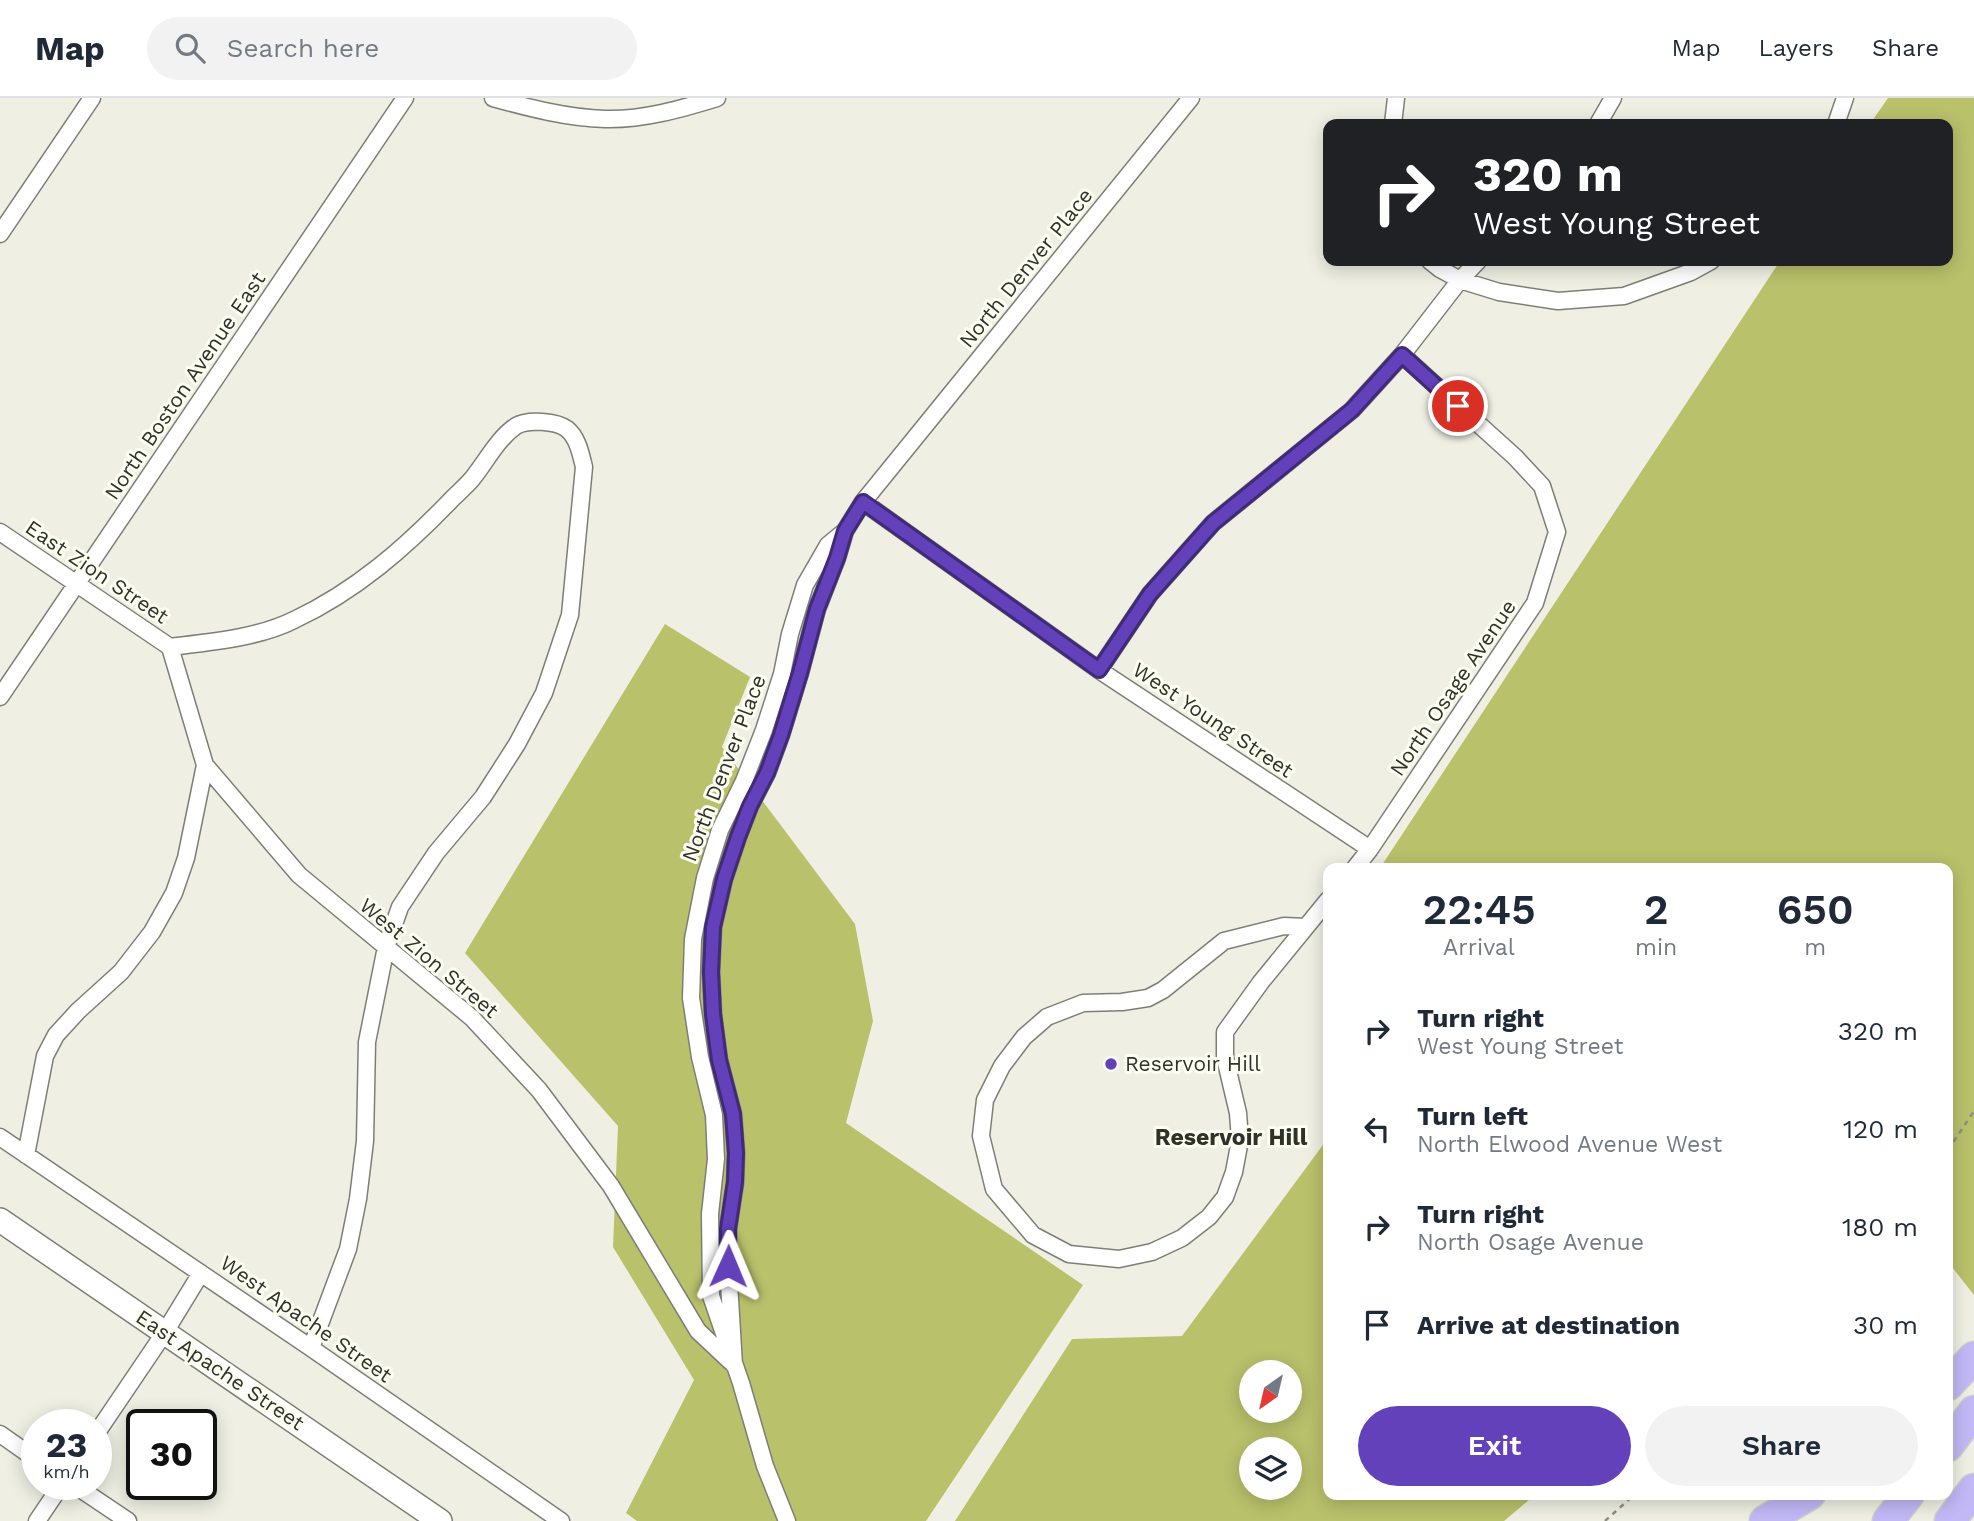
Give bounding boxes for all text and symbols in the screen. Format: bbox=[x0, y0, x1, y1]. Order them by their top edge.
search box bbox=[147, 17, 637, 80]
text: Map bbox=[35, 29, 105, 68]
icon: search bbox=[171, 29, 209, 67]
text: Search here bbox=[227, 33, 379, 63]
text: Map bbox=[1672, 34, 1720, 62]
text: Layers bbox=[1758, 34, 1834, 62]
text: Share bbox=[1872, 34, 1939, 62]
text: 320 m bbox=[1473, 145, 1623, 203]
icon: right bbox=[1358, 147, 1449, 238]
street label: North Denver Place bbox=[954, 183, 1098, 352]
text: West Young Street bbox=[1473, 204, 1760, 242]
street label: North Boston Avenue East bbox=[99, 267, 270, 504]
pin bbox=[1428, 376, 1488, 436]
icon: arrive bbox=[1439, 387, 1477, 425]
street label: East Zion Street bbox=[21, 514, 174, 629]
street label: North Osage Avenue bbox=[1384, 595, 1521, 781]
street label: West Young Street bbox=[1128, 657, 1299, 783]
street label: North Denver Place bbox=[676, 671, 771, 865]
text: 22:45 bbox=[1422, 885, 1536, 934]
text: 2 bbox=[1644, 885, 1669, 934]
text: 650 bbox=[1777, 885, 1854, 934]
street label: West Zion Street bbox=[355, 892, 504, 1023]
text: Arrival bbox=[1443, 934, 1515, 961]
text: min bbox=[1635, 934, 1677, 961]
text: m bbox=[1804, 934, 1826, 961]
text: Turn right bbox=[1417, 1003, 1544, 1033]
icon: right bbox=[1358, 1012, 1396, 1050]
text: 320 m bbox=[1838, 1016, 1918, 1046]
text: West Young Street bbox=[1417, 1033, 1623, 1060]
place label: Reservoir Hill bbox=[1125, 1051, 1261, 1076]
marker: Reservoir Hill bbox=[1103, 1056, 1119, 1072]
text: Turn left bbox=[1417, 1101, 1528, 1131]
icon: left bbox=[1358, 1110, 1396, 1148]
text: 120 m bbox=[1843, 1114, 1918, 1144]
district label: Reservoir Hill bbox=[1155, 1124, 1308, 1151]
text: North Elwood Avenue West bbox=[1417, 1131, 1722, 1158]
text: Turn right bbox=[1417, 1199, 1544, 1229]
icon: right bbox=[1358, 1208, 1396, 1246]
text: 180 m bbox=[1842, 1212, 1918, 1242]
position arrow bbox=[691, 1229, 765, 1303]
text: North Osage Avenue bbox=[1417, 1229, 1644, 1256]
street label: West Apache Street bbox=[216, 1250, 397, 1387]
street label: East Apache Street bbox=[131, 1304, 309, 1435]
icon: arrive bbox=[1358, 1306, 1396, 1344]
text: Arrive at destination bbox=[1417, 1310, 1680, 1340]
text: 30 m bbox=[1853, 1310, 1918, 1340]
north arrow bbox=[1239, 1360, 1302, 1423]
map controls bbox=[1239, 1360, 1302, 1500]
button: Exit bbox=[1358, 1406, 1631, 1486]
button: Share bbox=[1645, 1406, 1918, 1486]
speed limit sign: 30 bbox=[126, 1409, 217, 1500]
text: 23 bbox=[46, 1424, 87, 1466]
button: layers bbox=[1239, 1437, 1302, 1500]
text: km/h bbox=[43, 1461, 90, 1482]

